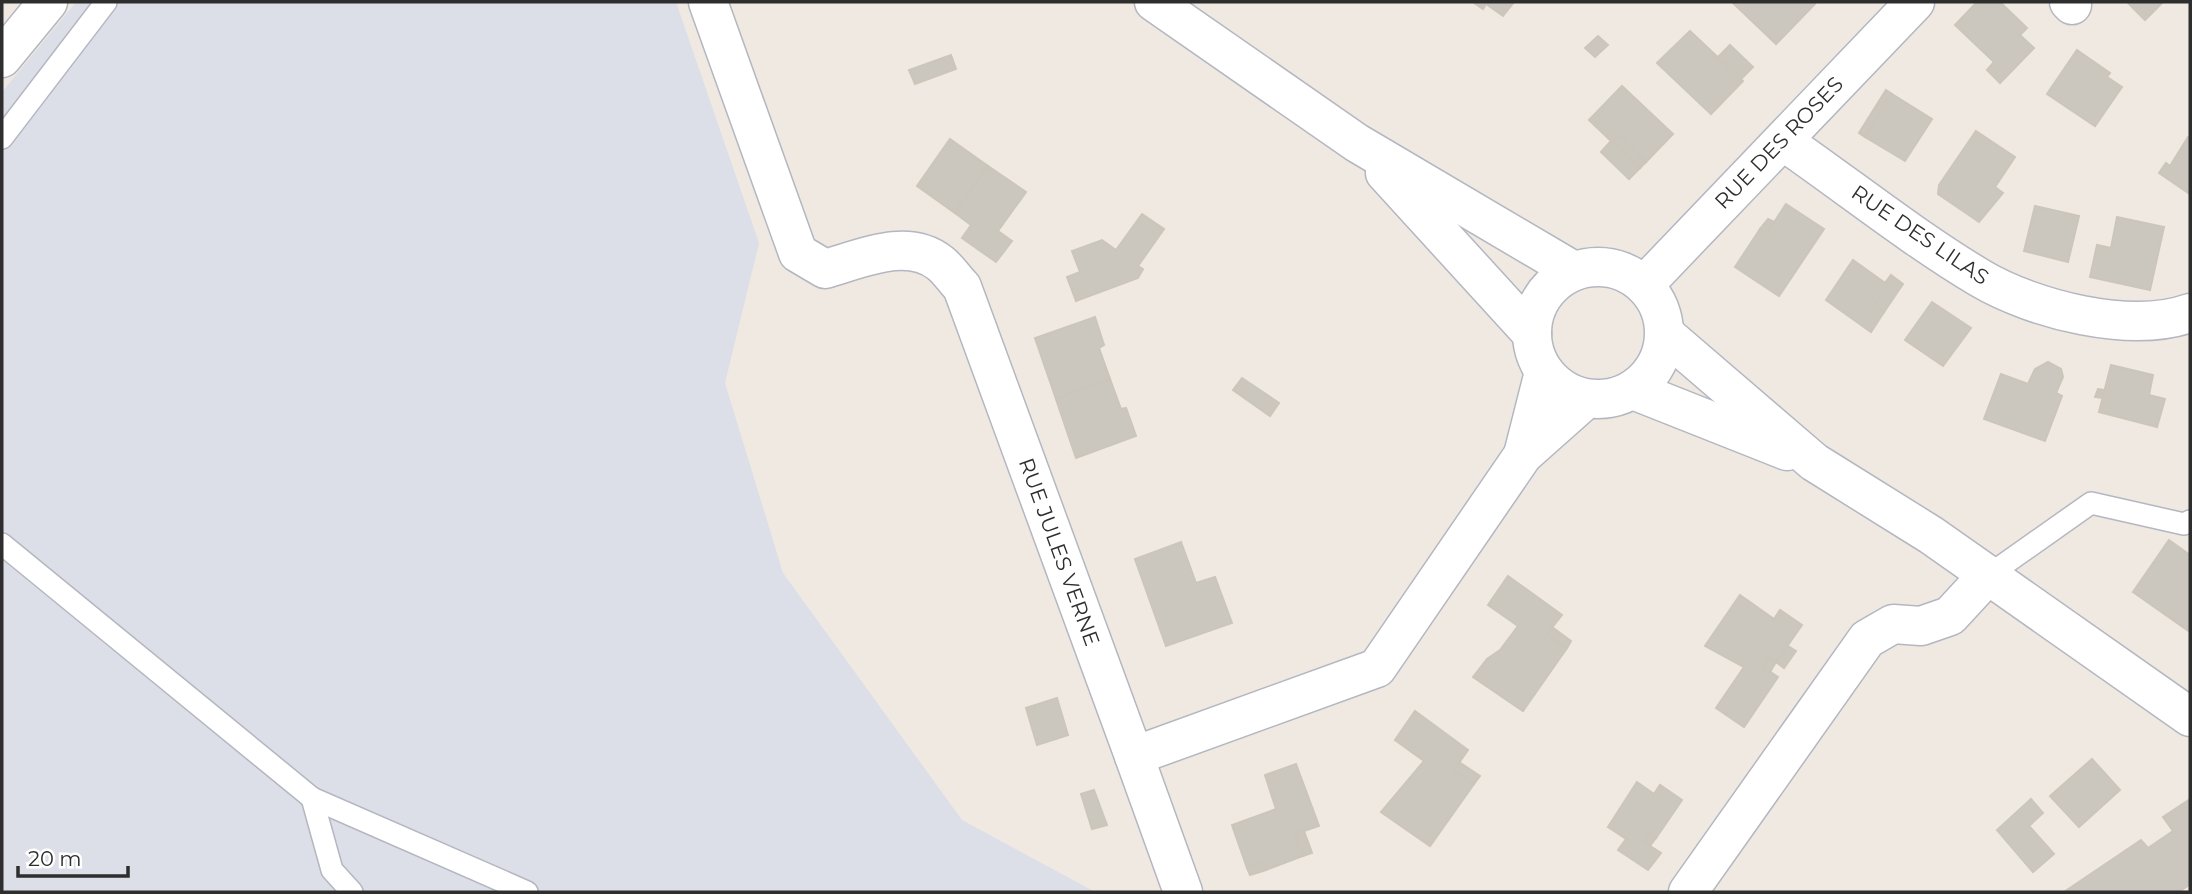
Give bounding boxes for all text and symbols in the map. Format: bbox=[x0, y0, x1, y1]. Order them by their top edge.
street label: RUE DES ROSES bbox=[1709, 71, 1848, 214]
street label: RUE DES LILAS bbox=[1847, 179, 1994, 290]
street label: RUE JULES VERNE bbox=[1014, 454, 1105, 649]
scale bar bbox=[18, 834, 128, 878]
text: 20 m bbox=[28, 846, 82, 871]

